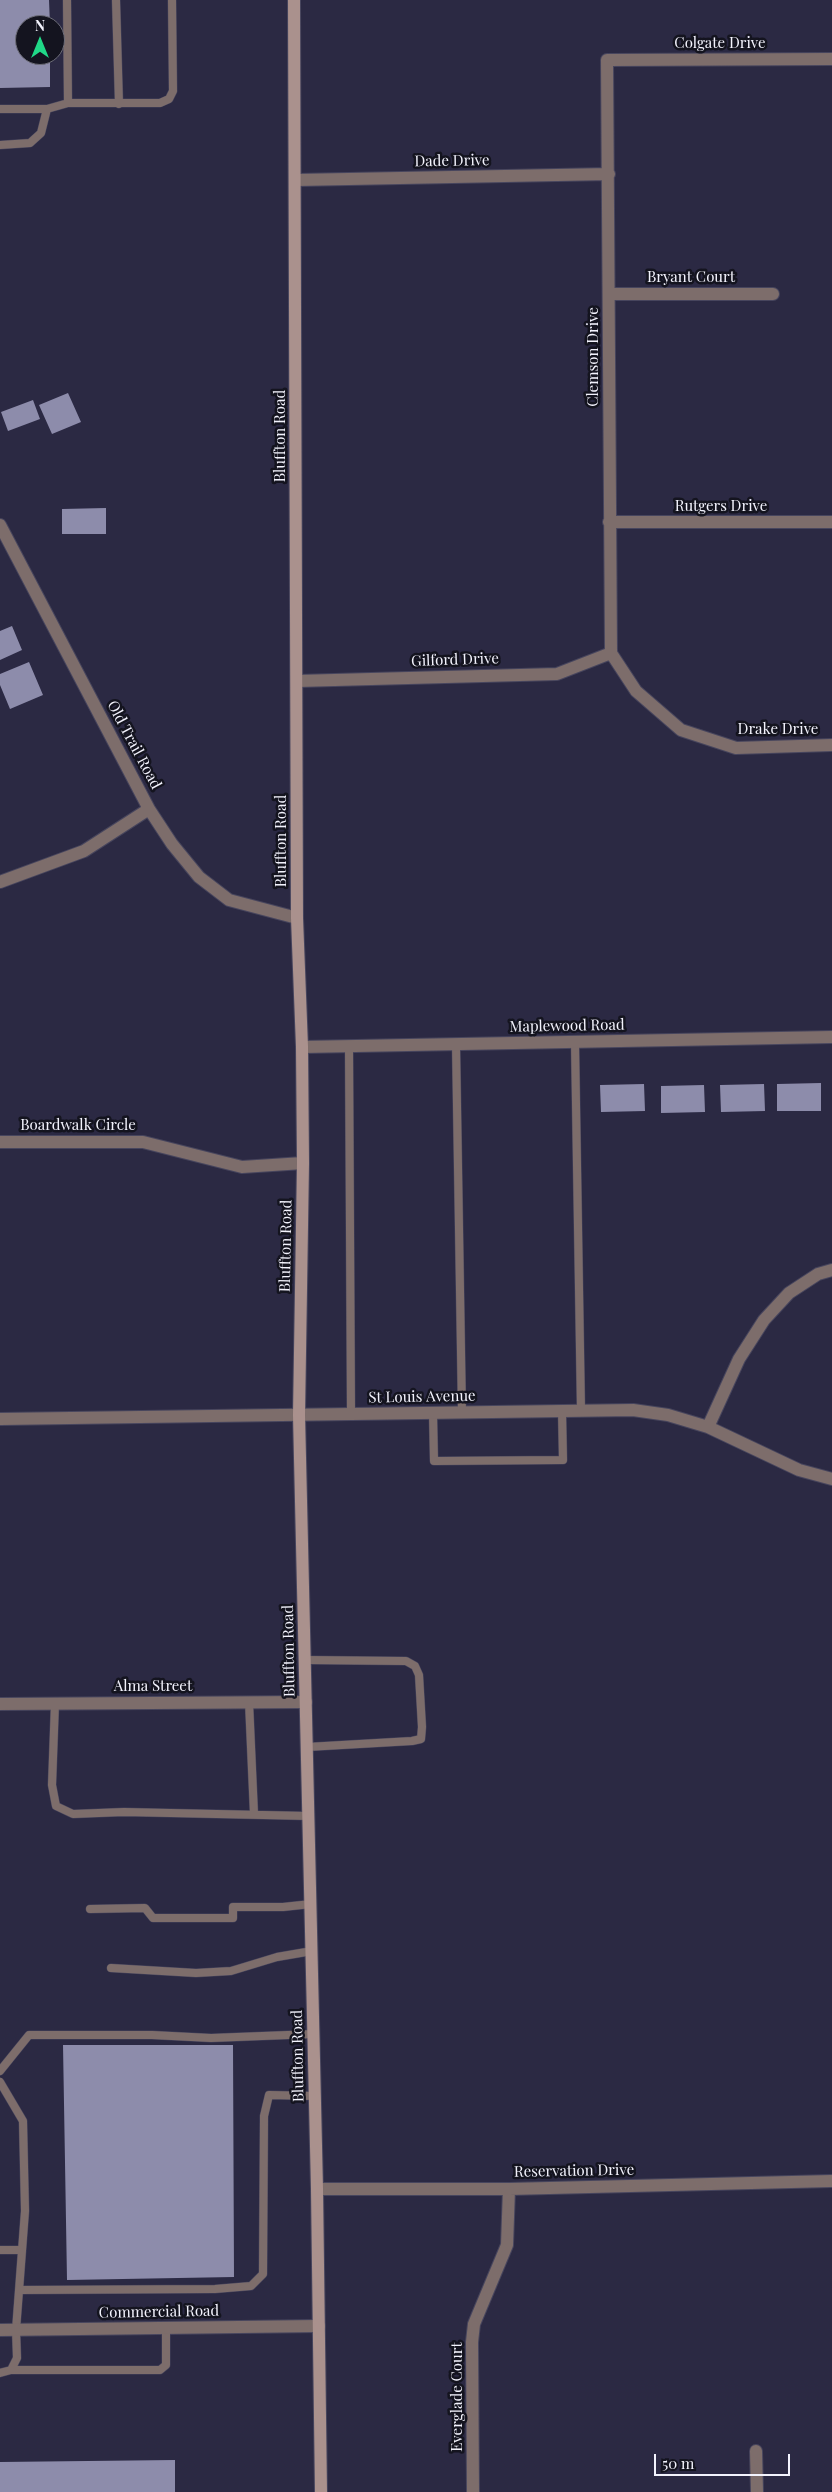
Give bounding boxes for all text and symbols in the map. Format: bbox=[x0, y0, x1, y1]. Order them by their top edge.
north arrow bbox=[15, 15, 65, 65]
text: N bbox=[35, 16, 45, 35]
street label: Colgate Drive bbox=[674, 34, 766, 52]
street label: Dade Drive bbox=[414, 151, 490, 171]
street label: Bryant Court bbox=[647, 268, 735, 286]
street label: Clemson Drive bbox=[584, 307, 602, 407]
street label: Bluffton Road bbox=[271, 390, 289, 482]
street label: Rutgers Drive bbox=[675, 497, 767, 515]
street label: Gilford Drive bbox=[411, 649, 499, 671]
street label: Old Trail Road bbox=[103, 698, 165, 792]
street label: Drake Drive bbox=[738, 720, 818, 738]
street label: Bluffton Road bbox=[272, 795, 290, 887]
street label: Maplewood Road bbox=[509, 1016, 625, 1036]
street label: Boardwalk Circle bbox=[20, 1116, 136, 1134]
street label: Bluffton Road bbox=[276, 1200, 296, 1292]
street label: St Louis Avenue bbox=[368, 1387, 476, 1407]
street label: Bluffton Road bbox=[279, 1605, 299, 1697]
street label: Alma Street bbox=[114, 1677, 192, 1695]
street label: Bluffton Road bbox=[288, 2010, 308, 2102]
street label: Reservation Drive bbox=[514, 2161, 634, 2181]
street label: Commercial Road bbox=[99, 2302, 219, 2322]
street label: Everglade Court bbox=[448, 2342, 466, 2452]
scale bar bbox=[657, 2444, 793, 2476]
text: 50 m bbox=[662, 2453, 694, 2473]

